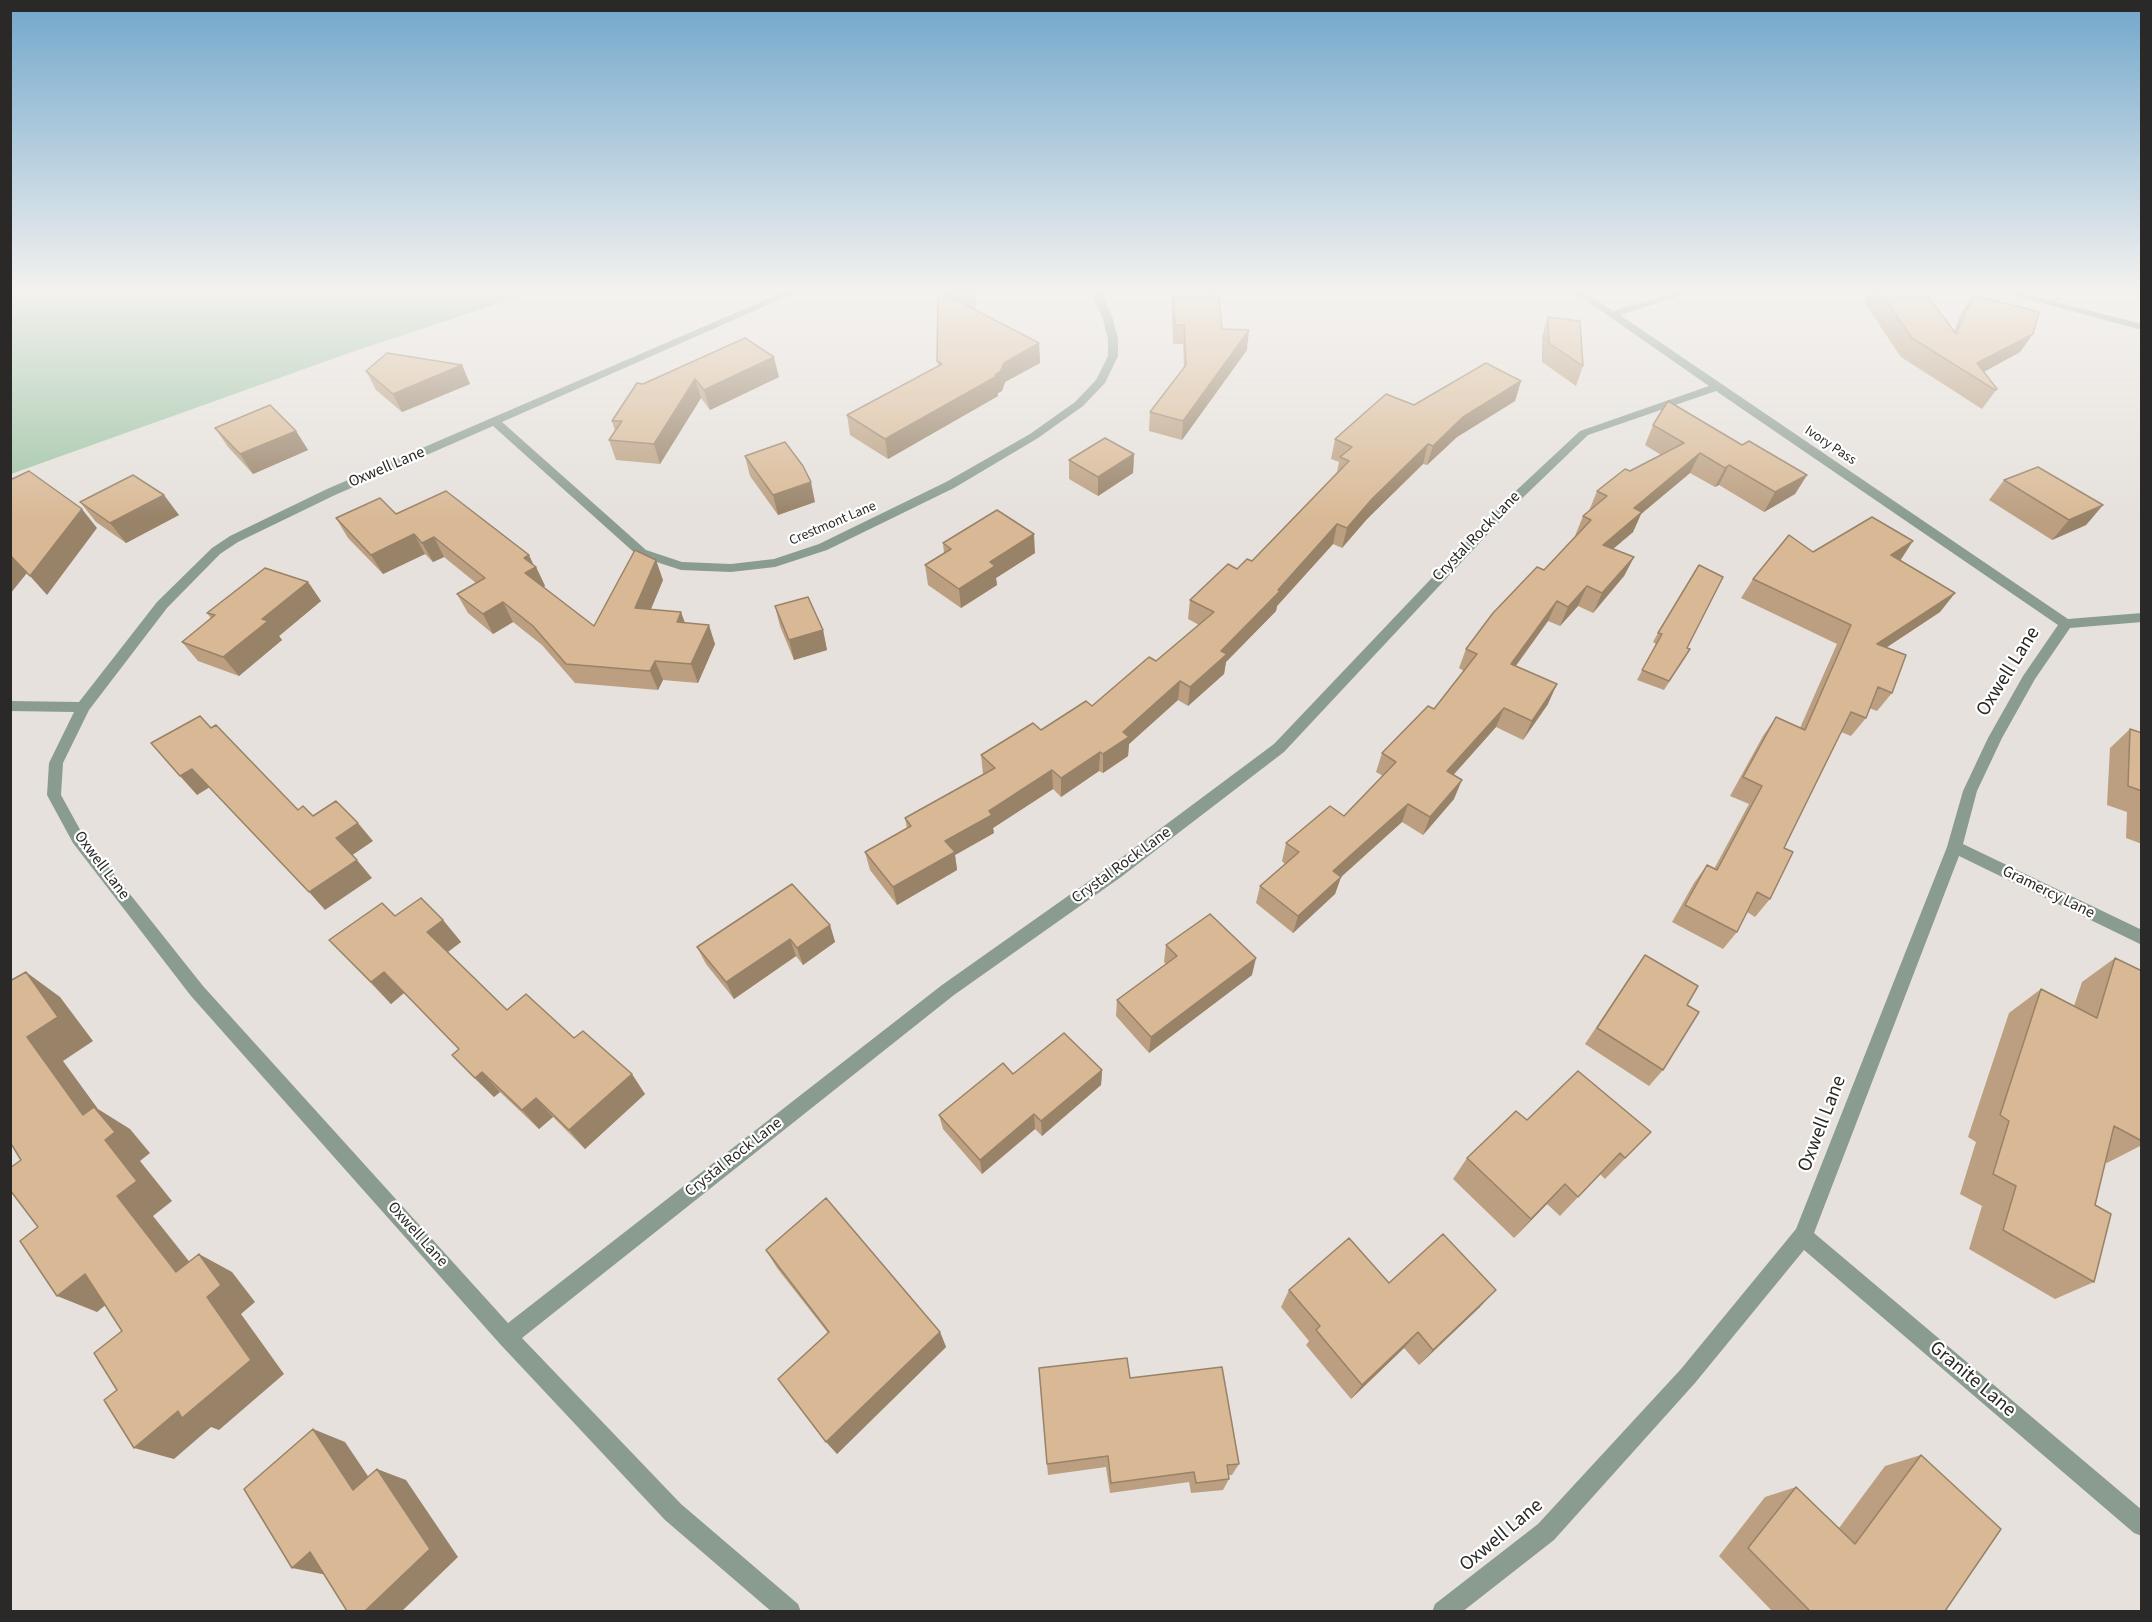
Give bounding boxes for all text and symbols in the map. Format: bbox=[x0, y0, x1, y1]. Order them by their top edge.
street label: Ivory Pass bbox=[1801, 423, 1859, 469]
street label: Oxwell Lane bbox=[346, 443, 428, 493]
street label: Crystal Rock Lane bbox=[1429, 488, 1525, 586]
street label: Crestmont Lane bbox=[787, 498, 879, 550]
street label: Oxwell Lane bbox=[1972, 623, 2046, 721]
street label: Crystal Rock Lane bbox=[1069, 824, 1175, 908]
street label: Oxwell Lane bbox=[69, 828, 133, 904]
street label: Gramercy Lane bbox=[1999, 862, 2097, 924]
street label: Oxwell Lane bbox=[1794, 1073, 1852, 1175]
street label: Crystal Rock Lane bbox=[682, 1114, 786, 1202]
street label: Oxwell Lane bbox=[383, 1199, 451, 1271]
street label: Granite Lane bbox=[1924, 1337, 2020, 1423]
street label: Oxwell Lane bbox=[1456, 1494, 1548, 1578]

